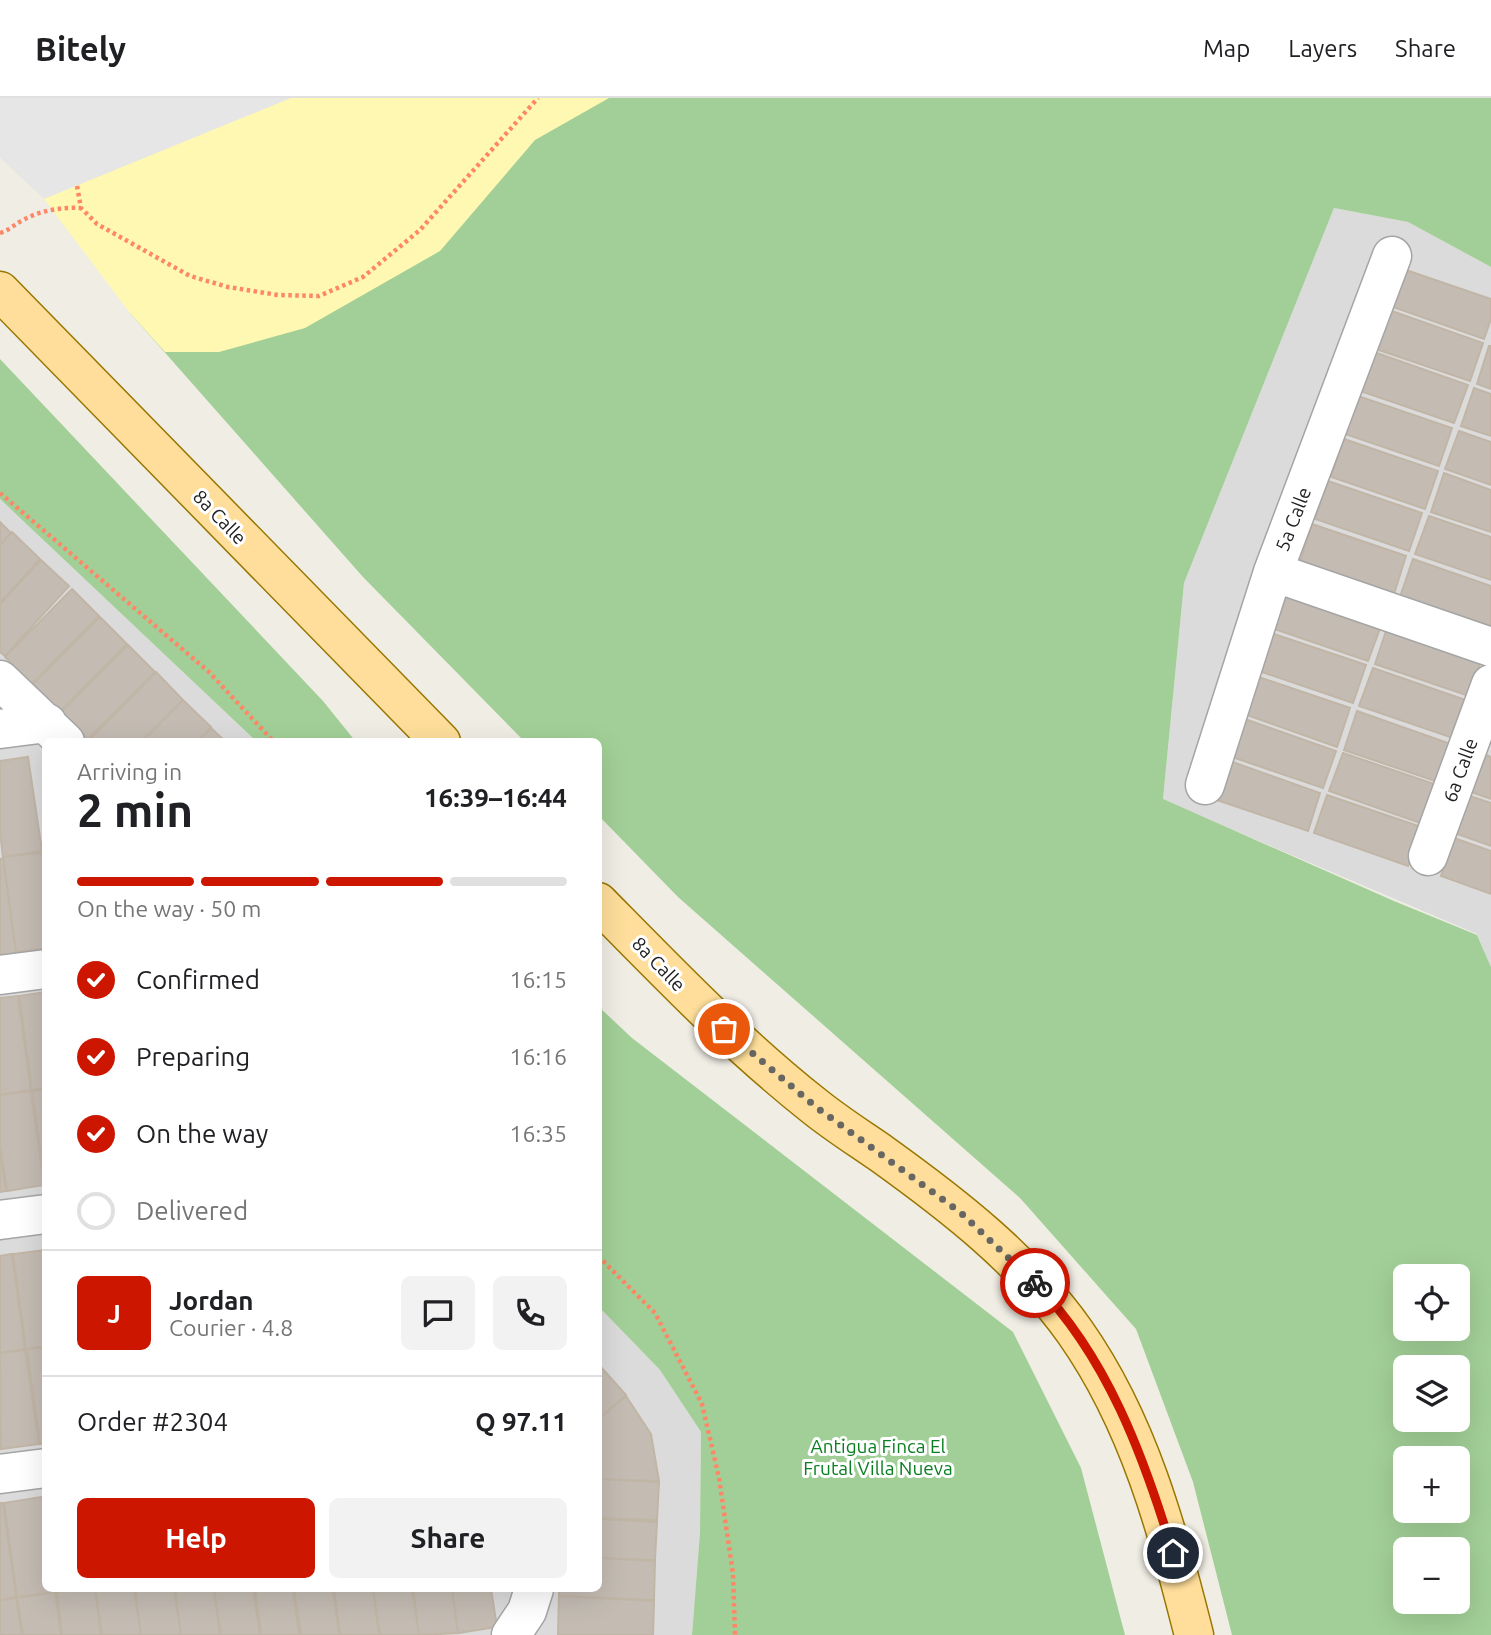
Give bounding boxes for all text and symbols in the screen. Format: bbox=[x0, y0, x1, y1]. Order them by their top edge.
text: Bitely bbox=[35, 30, 126, 67]
text: Map bbox=[1203, 35, 1250, 62]
text: Layers bbox=[1288, 35, 1357, 62]
text: Share bbox=[1395, 35, 1456, 62]
street label: 5a Calle bbox=[1271, 484, 1315, 554]
street label: 8a Calle bbox=[189, 485, 251, 549]
street label: 6a Calle bbox=[1438, 735, 1482, 805]
text: Arriving in bbox=[77, 759, 182, 784]
text: 16:39–16:44 bbox=[424, 783, 567, 812]
text: 2 min bbox=[77, 784, 193, 836]
text: On the way · 50 m bbox=[77, 896, 261, 921]
street label: 8a Calle bbox=[628, 932, 690, 996]
icon: check bbox=[77, 961, 115, 999]
text: Confirmed bbox=[136, 965, 260, 994]
text: 16:15 bbox=[509, 967, 567, 992]
pin bbox=[694, 999, 754, 1059]
icon: bag bbox=[705, 1010, 743, 1048]
icon: check bbox=[77, 1038, 115, 1076]
text: Preparing bbox=[136, 1042, 250, 1071]
text: 16:16 bbox=[509, 1044, 567, 1069]
icon: check bbox=[77, 1115, 115, 1153]
text: On the way bbox=[136, 1119, 268, 1148]
text: 16:35 bbox=[509, 1121, 567, 1146]
text: Delivered bbox=[136, 1196, 248, 1225]
courier bbox=[1000, 1248, 1070, 1318]
icon: bike bbox=[1016, 1264, 1054, 1302]
map controls bbox=[1393, 1264, 1470, 1614]
button: locate bbox=[1393, 1264, 1470, 1341]
button: chat bbox=[401, 1276, 475, 1350]
button: phone bbox=[493, 1276, 567, 1350]
text: Jordan bbox=[169, 1286, 254, 1315]
text: J bbox=[107, 1299, 121, 1328]
text: Courier · 4.8 bbox=[169, 1315, 293, 1340]
button: layers bbox=[1393, 1355, 1470, 1432]
text: Order #2304 bbox=[77, 1407, 228, 1436]
text: Q 97.11 bbox=[475, 1407, 567, 1436]
park label: Antigua Finca El Frutal Villa Nueva bbox=[803, 1435, 953, 1479]
button: + bbox=[1393, 1446, 1470, 1523]
button: Help bbox=[77, 1498, 315, 1578]
button: Share bbox=[329, 1498, 567, 1578]
pin bbox=[1143, 1523, 1203, 1583]
icon: home bbox=[1154, 1534, 1192, 1572]
button: − bbox=[1393, 1537, 1470, 1614]

